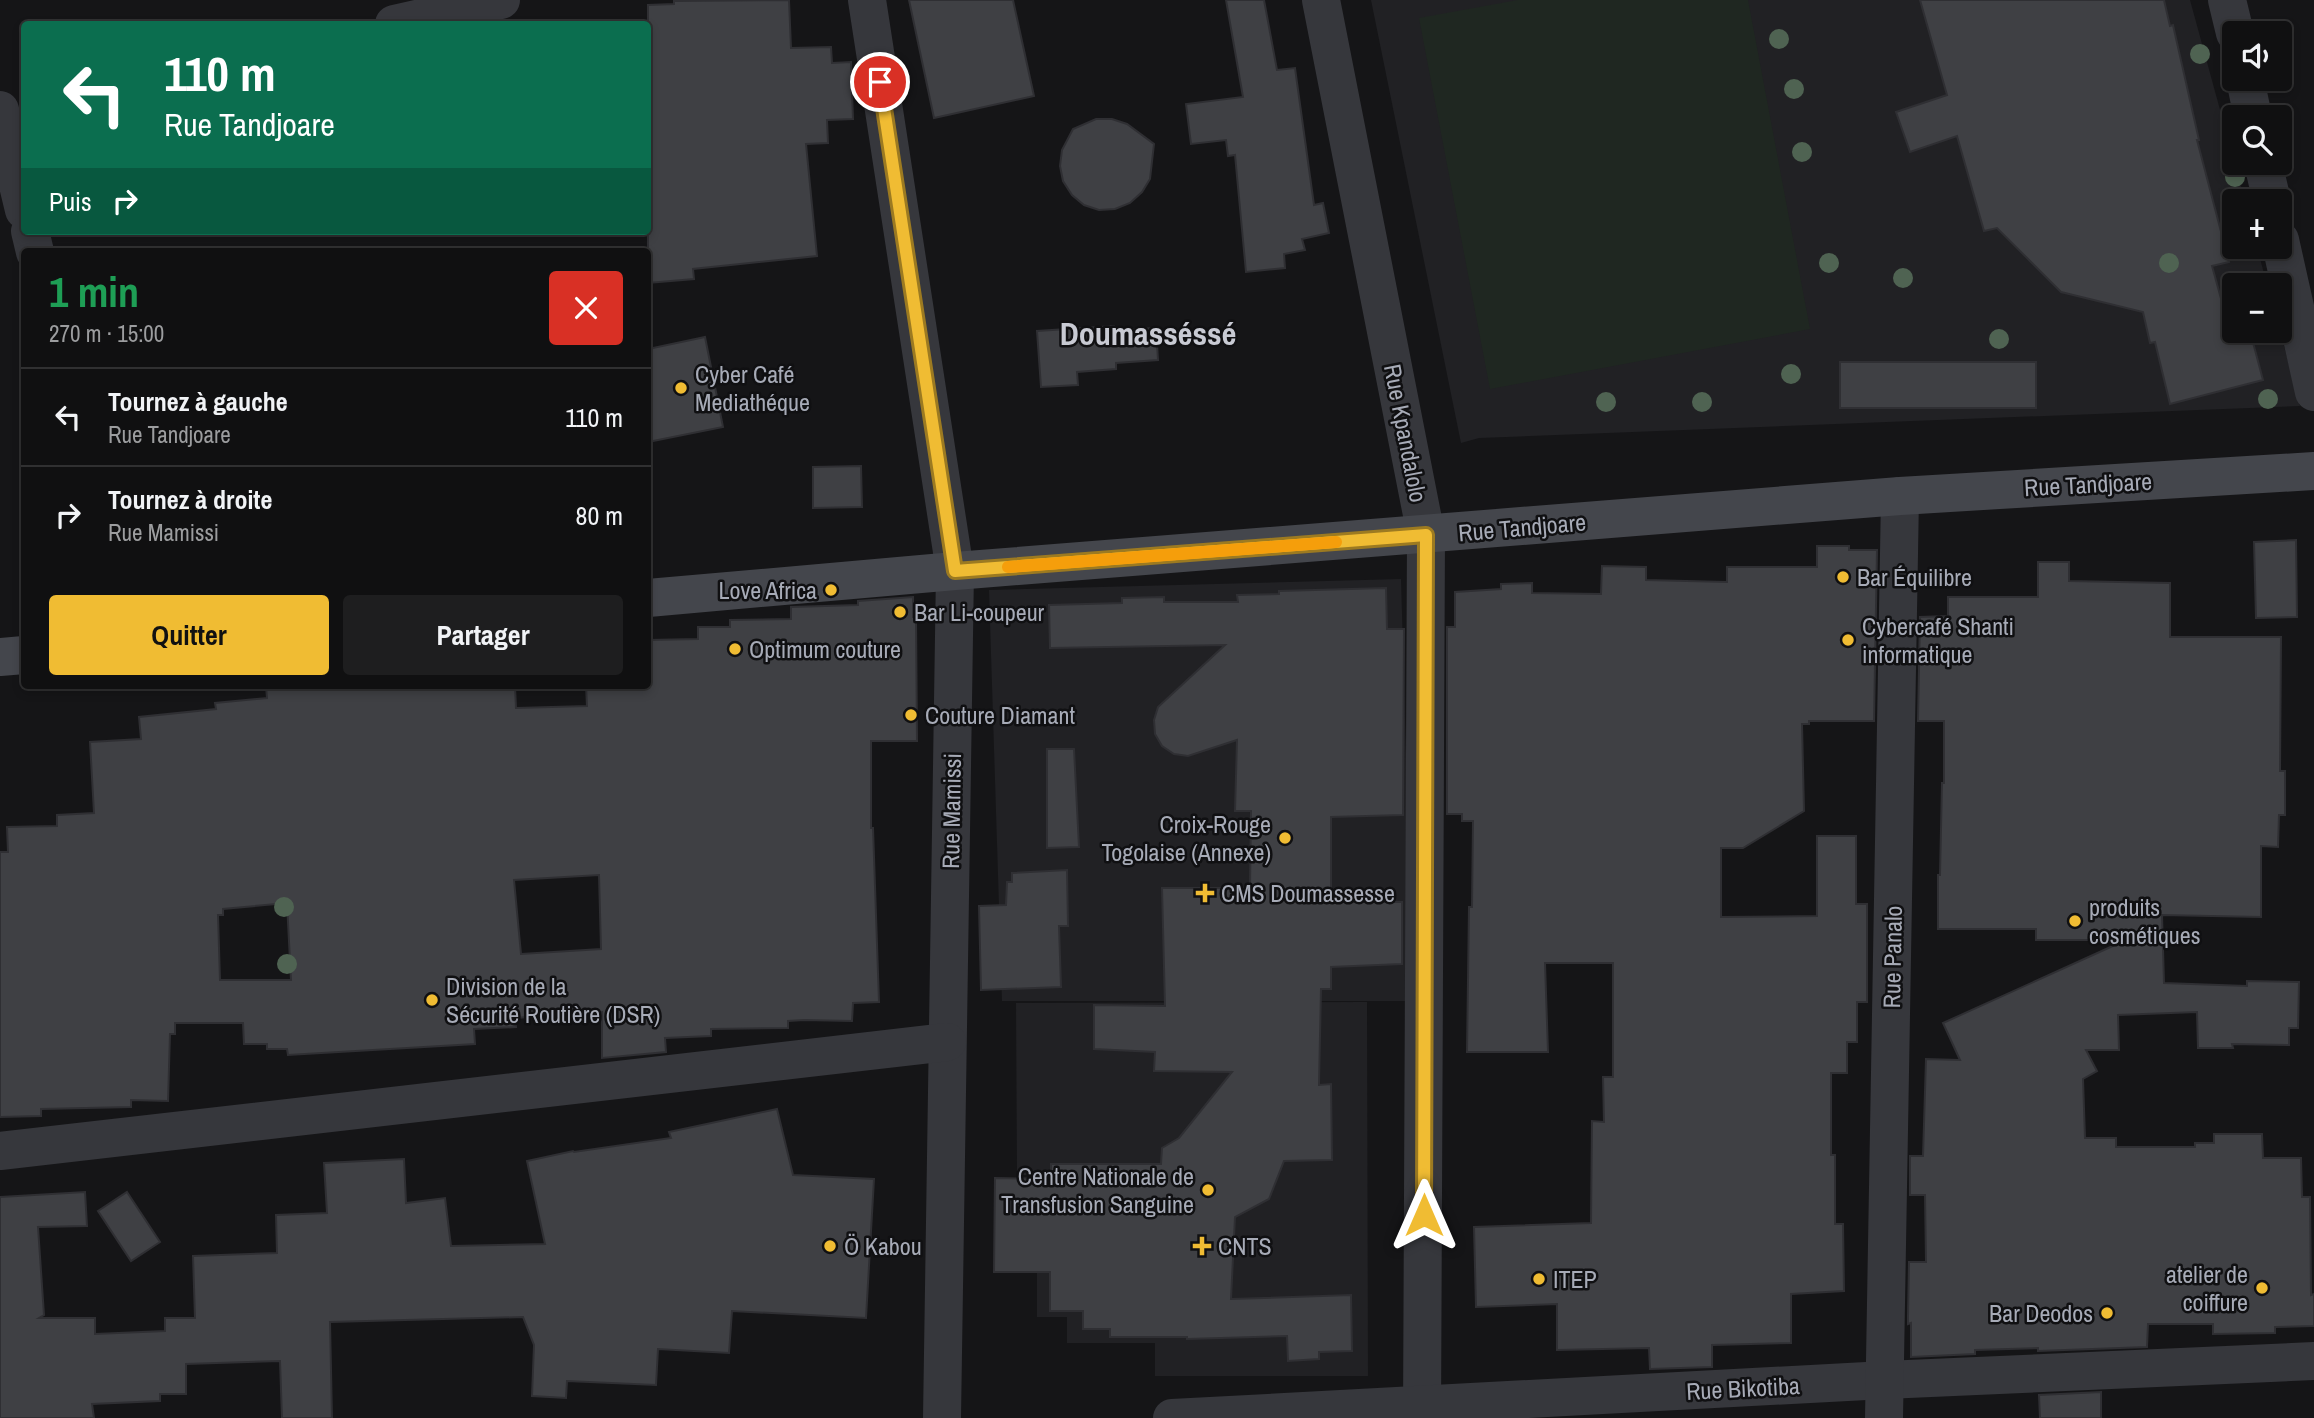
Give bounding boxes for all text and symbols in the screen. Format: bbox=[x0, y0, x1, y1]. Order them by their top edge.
map controls bbox=[2222, 21, 2292, 343]
button: sound bbox=[2222, 21, 2292, 91]
text: 110 m bbox=[164, 40, 276, 106]
icon: left bbox=[49, 49, 140, 140]
pin bbox=[850, 52, 910, 112]
icon: arrive bbox=[861, 63, 899, 101]
text: Rue Tandjoare bbox=[164, 103, 335, 146]
button: search bbox=[2222, 105, 2292, 175]
icon: right bbox=[106, 182, 144, 220]
text: Puis bbox=[49, 184, 92, 219]
button: + bbox=[2222, 189, 2292, 259]
text: 1 min bbox=[49, 264, 139, 320]
button: close bbox=[549, 271, 623, 345]
button: − bbox=[2222, 273, 2292, 343]
district label: Doumasséssé bbox=[1060, 312, 1236, 355]
text: 270 m · 15:00 bbox=[49, 318, 164, 349]
place label: Cyber Café Mediathéque bbox=[695, 358, 810, 418]
street label: Rue Kpandalolo bbox=[1377, 361, 1435, 505]
marker: Cyber Café Mediathéque bbox=[673, 380, 689, 396]
text: Tournez à gauche bbox=[108, 384, 288, 419]
icon: left bbox=[49, 398, 87, 436]
text: 110 m bbox=[565, 400, 623, 435]
text: Rue Tandjoare bbox=[108, 419, 231, 450]
street label: Rue Tandjoare bbox=[2023, 465, 2153, 503]
text: Tournez à droite bbox=[108, 482, 272, 517]
icon: right bbox=[49, 496, 87, 534]
text: 80 m bbox=[576, 498, 623, 533]
street label: Rue Tandjoare bbox=[1457, 505, 1587, 549]
text: Rue Mamissi bbox=[108, 517, 219, 548]
place label: Bar Équilibre bbox=[1857, 561, 1972, 593]
marker: Bar Équilibre bbox=[1835, 569, 1851, 585]
place label: Love Africa bbox=[719, 574, 817, 606]
marker: Love Africa bbox=[823, 582, 839, 598]
button: Quitter bbox=[49, 595, 329, 675]
button: Partager bbox=[343, 595, 623, 675]
place label: Bar Li-coupeur bbox=[914, 596, 1045, 628]
marker: Bar Li-coupeur bbox=[892, 604, 908, 620]
place label: Cybercafé Shanti informatique bbox=[1862, 610, 2014, 670]
marker: Cybercafé Shanti informatique bbox=[1840, 632, 1856, 648]
place label: Optimum couture bbox=[749, 633, 901, 665]
marker: Optimum couture bbox=[727, 641, 743, 657]
place label: Couture Diamant bbox=[925, 699, 1075, 731]
marker: Couture Diamant bbox=[903, 707, 919, 723]
street label: Rue Mamissi bbox=[934, 753, 968, 869]
place label: Croix-Rouge Togolaise (Annexe) bbox=[1101, 808, 1271, 868]
marker: Croix-Rouge Togolaise (Annexe) bbox=[1277, 830, 1293, 846]
place label: CMS Doumassesse bbox=[1221, 877, 1395, 909]
marker: CMS Doumassesse bbox=[1195, 883, 1215, 903]
place label: produits cosmétiques bbox=[2089, 891, 2201, 951]
street label: Rue Panalo bbox=[1875, 905, 1909, 1009]
marker: produits cosmétiques bbox=[2067, 913, 2083, 929]
place label: Division de la Sécurité Routière (DSR) bbox=[446, 970, 660, 1030]
marker: Division de la Sécurité Routière (DSR) bbox=[424, 992, 440, 1008]
place label: Centre Nationale de Transfusion Sanguine bbox=[1001, 1160, 1194, 1220]
position arrow bbox=[1387, 1178, 1461, 1252]
marker: Centre Nationale de Transfusion Sanguine bbox=[1200, 1182, 1216, 1198]
place label: Ö Kabou bbox=[844, 1230, 922, 1262]
place label: CNTS bbox=[1218, 1230, 1272, 1262]
marker: CNTS bbox=[1192, 1236, 1212, 1256]
marker: Ö Kabou bbox=[822, 1238, 838, 1254]
place label: atelier de coiffure bbox=[2166, 1258, 2248, 1318]
place label: ITEP bbox=[1553, 1263, 1597, 1295]
marker: ITEP bbox=[1531, 1271, 1547, 1287]
marker: atelier de coiffure bbox=[2254, 1280, 2270, 1296]
place label: Bar Deodos bbox=[1989, 1297, 2093, 1329]
marker: Bar Deodos bbox=[2099, 1305, 2115, 1321]
street label: Rue Bikotiba bbox=[1685, 1369, 1801, 1407]

